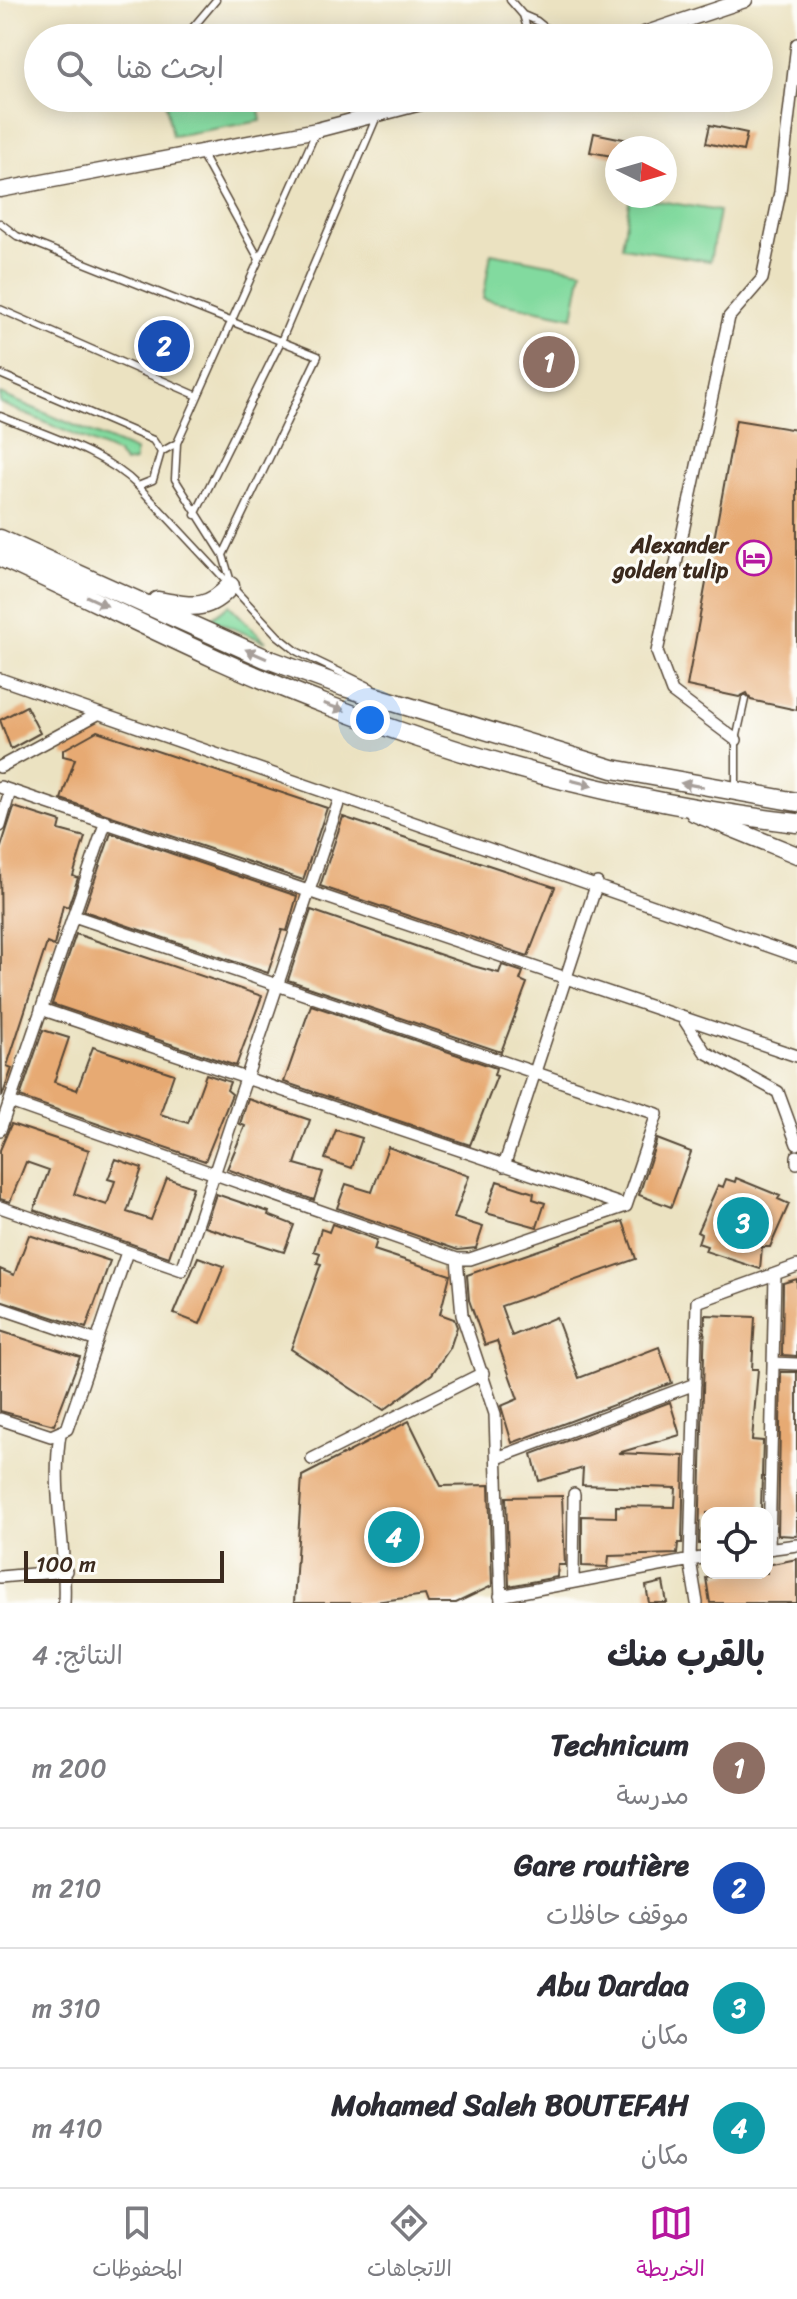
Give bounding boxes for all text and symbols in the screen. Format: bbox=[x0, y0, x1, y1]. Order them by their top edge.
search box bbox=[24, 24, 773, 112]
text: ابحث هنا bbox=[116, 41, 224, 95]
icon: search bbox=[52, 46, 96, 90]
north arrow bbox=[605, 136, 677, 208]
pin: 2 bbox=[138, 316, 190, 376]
pin: 1 bbox=[523, 332, 575, 392]
place label: Alexander golden tulip bbox=[612, 526, 730, 590]
hotel icon: Alexander golden tulip bbox=[735, 539, 773, 577]
one-way arrow bbox=[85, 594, 108, 608]
one-way arrow bbox=[245, 647, 268, 660]
your location bbox=[350, 700, 390, 740]
one-way arrow bbox=[322, 702, 346, 714]
one-way arrow bbox=[570, 777, 595, 790]
one-way arrow bbox=[680, 779, 705, 791]
pin: 3 bbox=[717, 1193, 769, 1253]
pin: 4 bbox=[368, 1507, 420, 1567]
map controls bbox=[701, 1507, 773, 1579]
button: locate bbox=[701, 1507, 773, 1579]
text: 100 m bbox=[36, 1545, 96, 1584]
scale bar bbox=[24, 1547, 224, 1583]
text: بالقرب منك bbox=[607, 1625, 765, 1685]
text: النتائج: 4 bbox=[32, 1632, 123, 1678]
text: Technicum bbox=[550, 1718, 689, 1772]
text: 200 m bbox=[32, 1745, 107, 1791]
text: 1 bbox=[733, 1745, 745, 1791]
text: مدرسة bbox=[617, 1772, 689, 1818]
text: Gare routière bbox=[514, 1838, 689, 1892]
text: 210 m bbox=[32, 1865, 101, 1911]
text: 2 bbox=[732, 1865, 747, 1911]
text: موقف حافلات bbox=[546, 1892, 689, 1938]
text: Abu Dardaa bbox=[538, 1958, 689, 2012]
text: 310 m bbox=[32, 1985, 101, 2031]
text: 3 bbox=[732, 1985, 746, 2031]
text: مكان bbox=[641, 2012, 689, 2058]
text: Mohamed Saleh BOUTEFAH bbox=[331, 2078, 689, 2132]
text: 410 m bbox=[32, 2105, 103, 2151]
text: 4 bbox=[731, 2105, 747, 2151]
text: مكان bbox=[641, 2132, 689, 2178]
tab: المحفوظات bbox=[92, 2201, 183, 2288]
tab: الاتجاهات bbox=[367, 2201, 452, 2288]
tab: الخريطة bbox=[636, 2201, 705, 2288]

